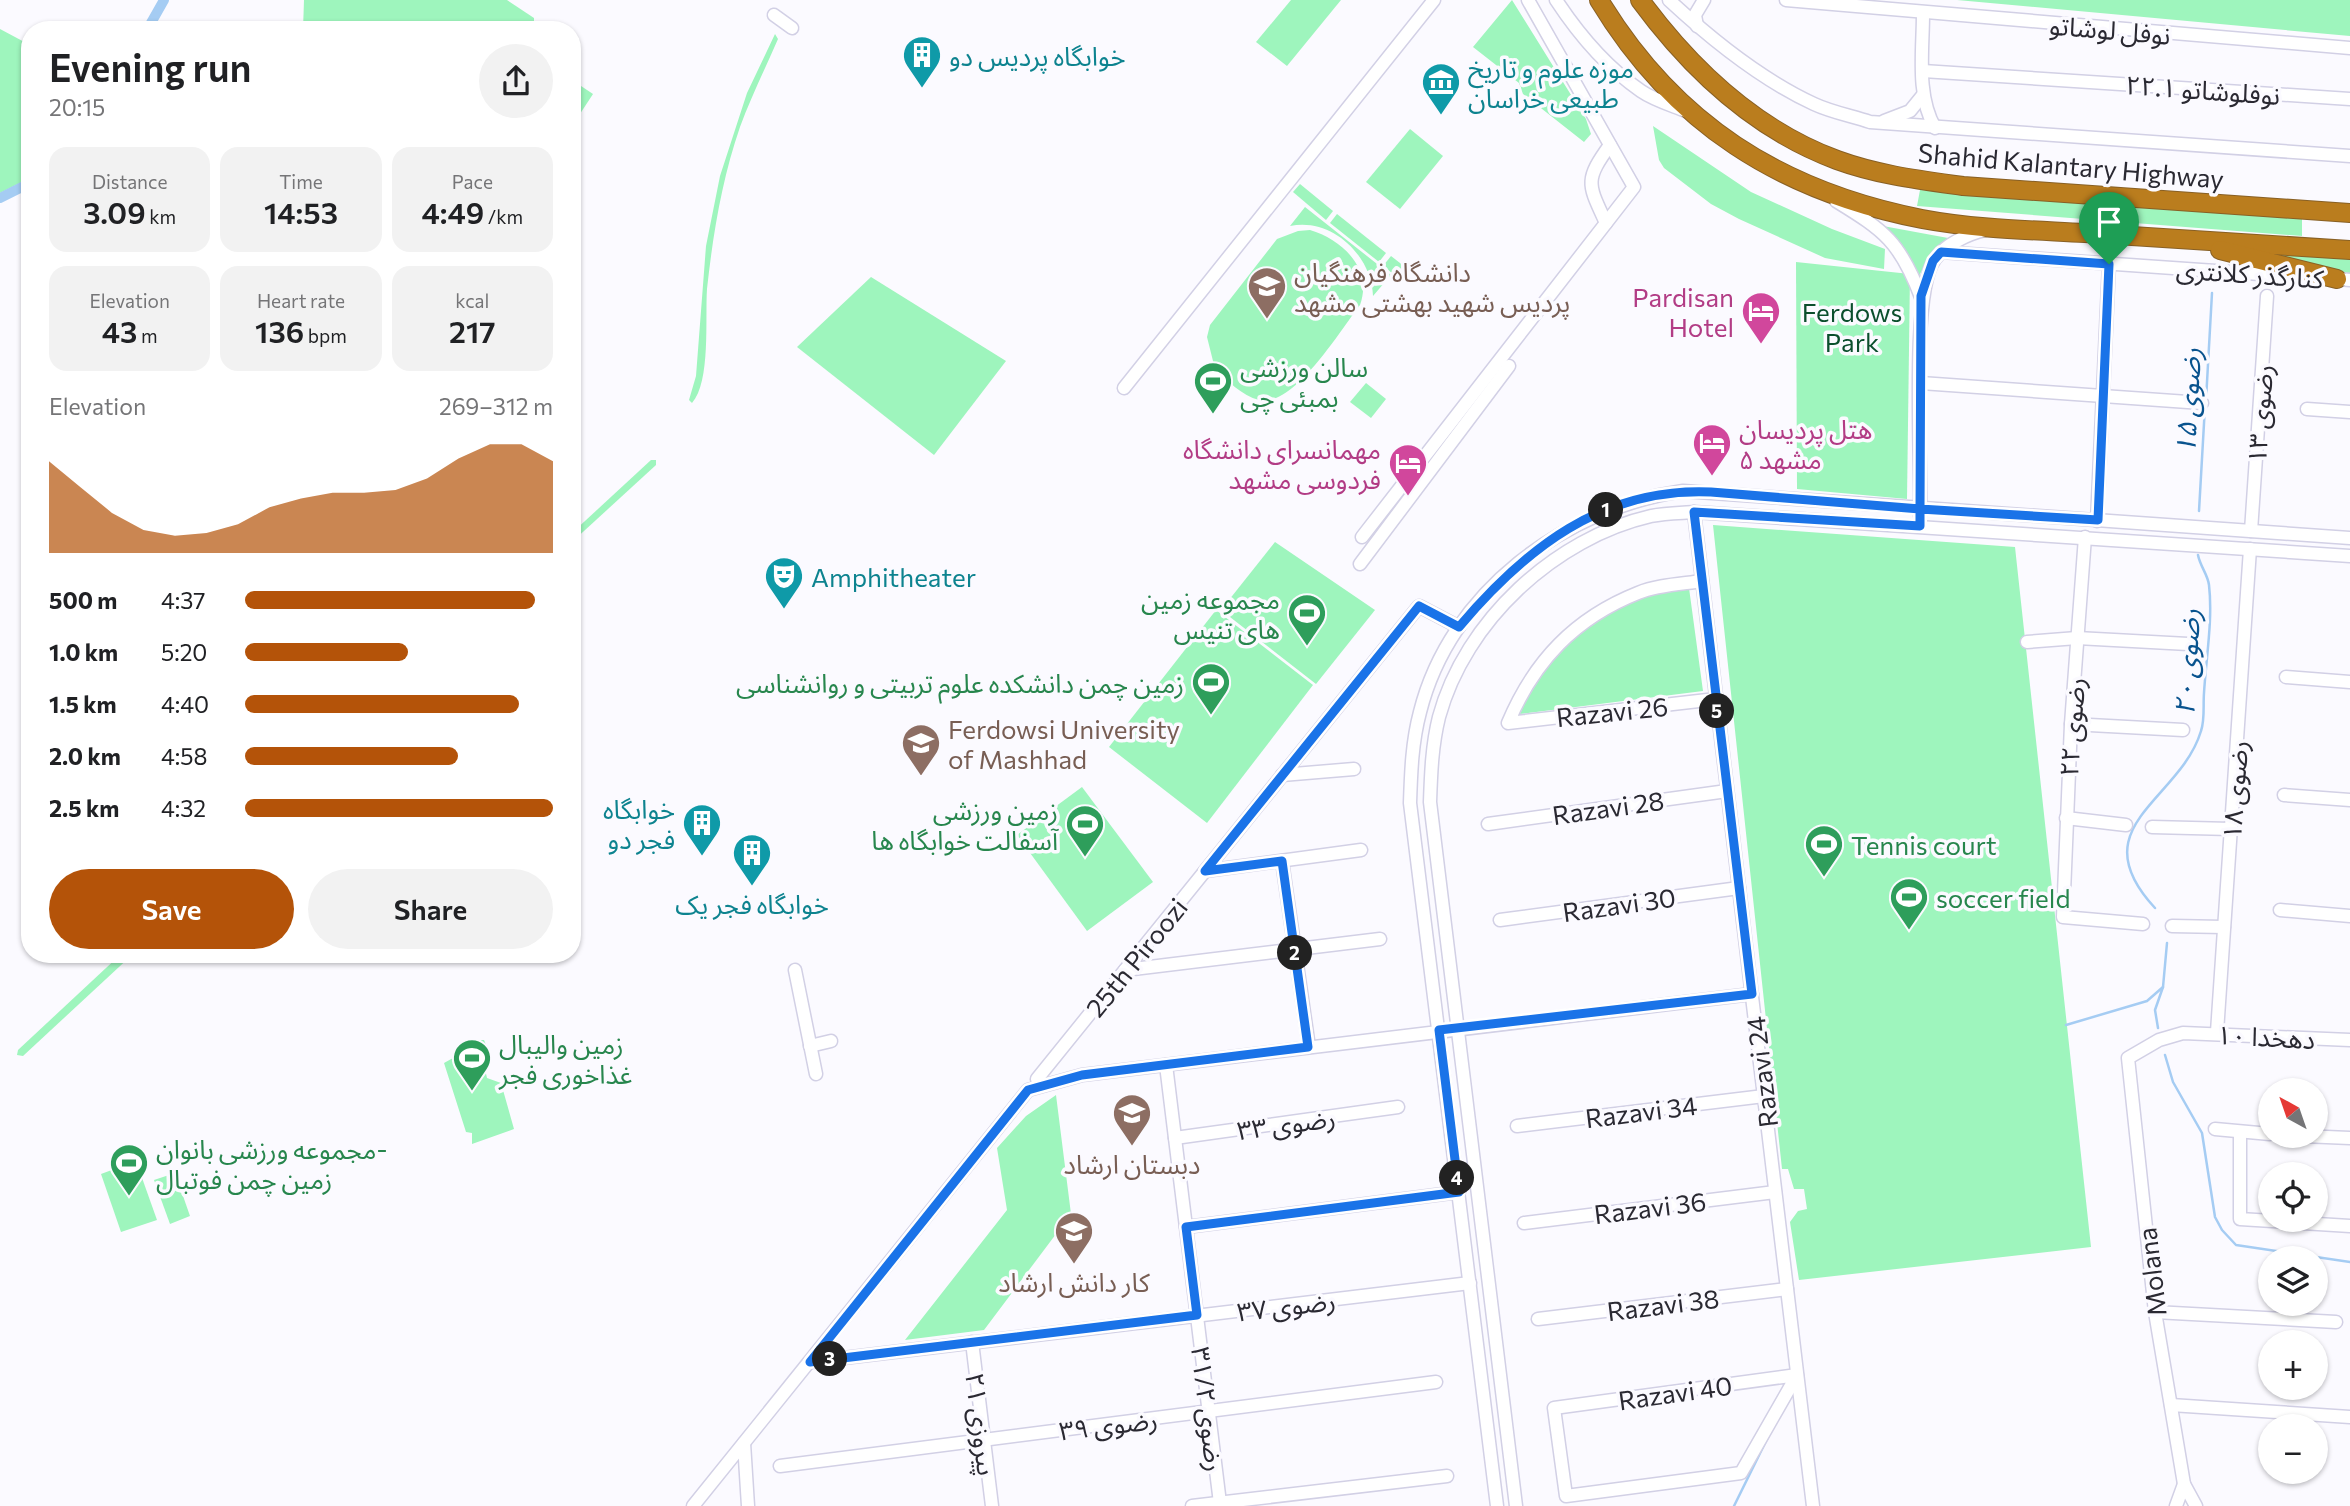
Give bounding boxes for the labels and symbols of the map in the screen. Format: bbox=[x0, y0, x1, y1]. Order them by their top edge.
street label: نوفل لوشاتو bbox=[2048, 8, 2172, 51]
building icon: خوابگاه پردیس دو bbox=[901, 34, 943, 89]
place label: خوابگاه پردیس دو bbox=[949, 40, 1126, 74]
place label: موزه علوم و تاریخ طبیعی خراسان bbox=[1468, 52, 1634, 114]
museum icon: موزه علوم و تاریخ طبیعی خراسان bbox=[1420, 61, 1462, 116]
street label: نوفلوشاتو ۲۲.۱ bbox=[2125, 68, 2281, 111]
street label: Shahid Kalantary Highway bbox=[1917, 136, 2225, 194]
pin bbox=[2079, 192, 2139, 264]
street label: کنارگذر کلانتری bbox=[2175, 252, 2325, 295]
place label: دانشگاه فرهنگیان پردیس شهید بهشتی مشهد bbox=[1294, 256, 1570, 320]
school or university icon: دانشگاه فرهنگیان پردیس شهید بهشتی مشهد bbox=[1246, 265, 1288, 320]
place label: Pardisan Hotel bbox=[1632, 281, 1734, 342]
hotel icon: Pardisan Hotel bbox=[1740, 290, 1782, 345]
park label: Ferdows Park bbox=[1802, 296, 1902, 357]
water label: رضوی ۱۵ bbox=[2167, 347, 2208, 455]
place label: سالن ورزشی بمبئی چی bbox=[1240, 351, 1368, 415]
sports icon: سالن ورزشی بمبئی چی bbox=[1192, 360, 1234, 415]
street label: رضوی ۱۳ bbox=[2240, 364, 2279, 465]
place label: هتل پردیسان ۵ مشهد bbox=[1739, 413, 1873, 475]
hotel icon: هتل پردیسان ۵ مشهد bbox=[1691, 422, 1733, 477]
place label: مهمانسرای دانشگاه فردوسی مشهد bbox=[1183, 433, 1381, 495]
hotel icon: مهمانسرای دانشگاه فردوسی مشهد bbox=[1387, 442, 1429, 497]
pin: 1 bbox=[1588, 492, 1624, 528]
theatre icon: Amphitheater bbox=[763, 555, 805, 610]
place label: Amphitheater bbox=[811, 561, 976, 592]
place label: مجموعه زمین های تنیس bbox=[1141, 583, 1280, 645]
sports icon: مجموعه زمین های تنیس bbox=[1286, 592, 1328, 647]
water label: رضوی ۲۰ bbox=[2166, 608, 2207, 716]
sports icon: زمین چمن دانشکده علوم تربیتی و روانشناسی bbox=[1190, 661, 1232, 716]
place label: زمین چمن دانشکده علوم تربیتی و روانشناسی bbox=[736, 667, 1184, 704]
street label: رضوی ۲۲ bbox=[2052, 677, 2091, 778]
street label: Razavi 26 bbox=[1555, 690, 1669, 732]
pin: 5 bbox=[1700, 694, 1734, 728]
place label: Ferdowsi University of Mashhad bbox=[948, 713, 1180, 774]
school or university icon: Ferdowsi University of Mashhad bbox=[900, 722, 942, 777]
street label: رضوی ۱۸ bbox=[2215, 740, 2254, 841]
street label: Razavi 28 bbox=[1550, 784, 1666, 830]
place label: خوابگاه فجر دو bbox=[603, 793, 675, 855]
place label: زمین ورزشی آسفالت خوابگاه ها bbox=[871, 794, 1059, 856]
building icon: خوابگاه فجر دو bbox=[681, 802, 723, 857]
sports icon: زمین ورزشی آسفالت خوابگاه ها bbox=[1064, 803, 1106, 858]
sports icon: Tennis court bbox=[1803, 823, 1845, 878]
place label: Tennis court bbox=[1851, 829, 1997, 860]
building icon: خوابگاه فجر یک bbox=[731, 832, 773, 887]
sports icon: soccer field bbox=[1888, 876, 1930, 931]
street label: Razavi 30 bbox=[1560, 881, 1678, 927]
place label: soccer field bbox=[1936, 882, 2070, 913]
place label: خوابگاه فجر یک bbox=[675, 888, 829, 920]
street label: 25th Piroozi bbox=[1079, 891, 1193, 1023]
pin: 2 bbox=[1278, 936, 1312, 970]
street label: Razavi 24 bbox=[1739, 1015, 1783, 1129]
street label: دهخدا ۱۰ bbox=[2216, 1018, 2316, 1054]
place label: زمین والیبال غذاخوری فجر bbox=[498, 1028, 632, 1090]
sports icon: زمین والیبال غذاخوری فجر bbox=[451, 1037, 493, 1092]
north arrow bbox=[2258, 1078, 2328, 1148]
street label: Razavi 34 bbox=[1583, 1089, 1699, 1133]
school or university icon: دبستان ارشاد bbox=[1111, 1092, 1153, 1147]
street label: رضوی ۳۳ bbox=[1235, 1101, 1337, 1146]
place label: مجموعه ورزشی بانوان- زمین چمن فوتبال bbox=[156, 1133, 387, 1197]
sports icon: مجموعه ورزشی بانوان- زمین چمن فوتبال bbox=[108, 1142, 150, 1197]
place label: دبستان ارشاد bbox=[1064, 1148, 1200, 1180]
pin: 4 bbox=[1440, 1160, 1474, 1196]
street label: Razavi 36 bbox=[1592, 1185, 1708, 1229]
school or university icon: کار دانش ارشاد bbox=[1053, 1210, 1095, 1265]
street label: Molana bbox=[2130, 1226, 2172, 1318]
place label: کار دانش ارشاد bbox=[998, 1266, 1150, 1298]
street label: Razavi 38 bbox=[1605, 1282, 1721, 1326]
street label: رضوی ۳۷ bbox=[1235, 1284, 1337, 1327]
pin: 3 bbox=[812, 1342, 848, 1376]
street label: رضوی ۳۱/۲ bbox=[1185, 1345, 1232, 1473]
street label: Razavi 40 bbox=[1616, 1369, 1734, 1415]
street label: پیروزی ۲۱ bbox=[957, 1371, 1004, 1478]
street label: رضوی ۳۹ bbox=[1057, 1403, 1159, 1446]

